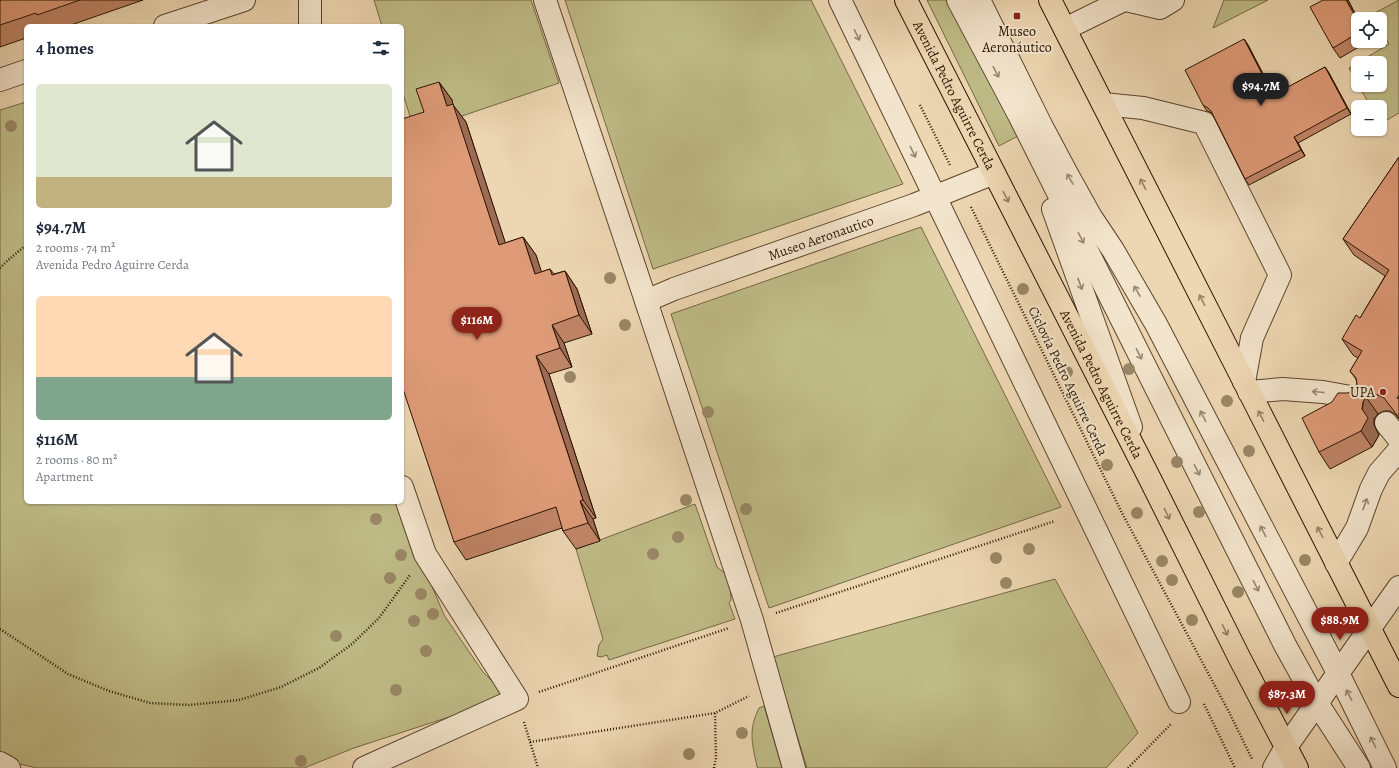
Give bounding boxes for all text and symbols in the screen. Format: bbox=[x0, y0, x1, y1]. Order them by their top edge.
marker: Museo Aeronáutico bbox=[1012, 11, 1022, 21]
map controls bbox=[1351, 12, 1387, 136]
button: locate bbox=[1351, 12, 1387, 48]
street label: Avenida Pedro Aguirre Cerda bbox=[908, 17, 1001, 174]
place label: Museo Aeronáutico bbox=[981, 22, 1052, 57]
one-way arrow bbox=[854, 29, 861, 41]
text: 4 homes bbox=[36, 37, 94, 60]
icon: filters bbox=[370, 37, 392, 59]
button: + bbox=[1351, 56, 1387, 92]
one-way arrow bbox=[993, 65, 1000, 77]
pin: $94.7M bbox=[1228, 73, 1294, 107]
text: $94.7M bbox=[1242, 77, 1280, 94]
button: − bbox=[1351, 100, 1387, 136]
icon: home bbox=[178, 110, 250, 182]
one-way arrow bbox=[910, 146, 917, 158]
one-way arrow bbox=[1065, 173, 1073, 185]
one-way arrow bbox=[1139, 178, 1147, 190]
one-way arrow bbox=[1003, 191, 1011, 203]
street label: Museo Aeronautico bbox=[766, 210, 876, 265]
text: $94.7M bbox=[36, 216, 86, 239]
one-way arrow bbox=[1078, 231, 1085, 243]
text: 2 rooms · 74 m² bbox=[36, 239, 115, 256]
text: Avenida Pedro Aguirre Cerda bbox=[36, 256, 189, 273]
one-way arrow bbox=[1077, 277, 1084, 290]
one-way arrow bbox=[1132, 285, 1140, 297]
one-way arrow bbox=[1198, 294, 1206, 306]
street label: Ciclovía Pedro Aguirre Cerda bbox=[1023, 303, 1113, 459]
street label: Avenida Pedro Aguirre Cerda bbox=[1055, 305, 1148, 462]
pin: $116M bbox=[449, 307, 505, 341]
text: $116M bbox=[461, 311, 493, 328]
icon: home bbox=[178, 322, 250, 394]
one-way arrow bbox=[1136, 348, 1143, 360]
place label: UPA bbox=[1350, 383, 1376, 402]
marker: UPA bbox=[1378, 387, 1388, 397]
one-way arrow bbox=[1312, 388, 1325, 395]
one-way arrow bbox=[1199, 410, 1207, 422]
one-way arrow bbox=[1257, 410, 1265, 422]
text: $116M bbox=[36, 428, 78, 451]
text: 2 rooms · 80 m² bbox=[36, 451, 117, 468]
one-way arrow bbox=[1194, 464, 1202, 476]
text: Apartment bbox=[36, 468, 94, 485]
one-way arrow bbox=[1362, 498, 1370, 510]
one-way arrow bbox=[1164, 508, 1172, 520]
one-way arrow bbox=[1259, 525, 1266, 537]
one-way arrow bbox=[1316, 526, 1323, 538]
one-way arrow bbox=[1253, 580, 1260, 592]
pin: $88.9M bbox=[1307, 607, 1373, 641]
text: $88.9M bbox=[1320, 611, 1360, 628]
one-way arrow bbox=[1222, 624, 1229, 636]
pin: $87.3M bbox=[1254, 681, 1320, 715]
text: $87.3M bbox=[1268, 685, 1306, 702]
one-way arrow bbox=[1345, 689, 1352, 701]
one-way arrow bbox=[1368, 737, 1376, 749]

